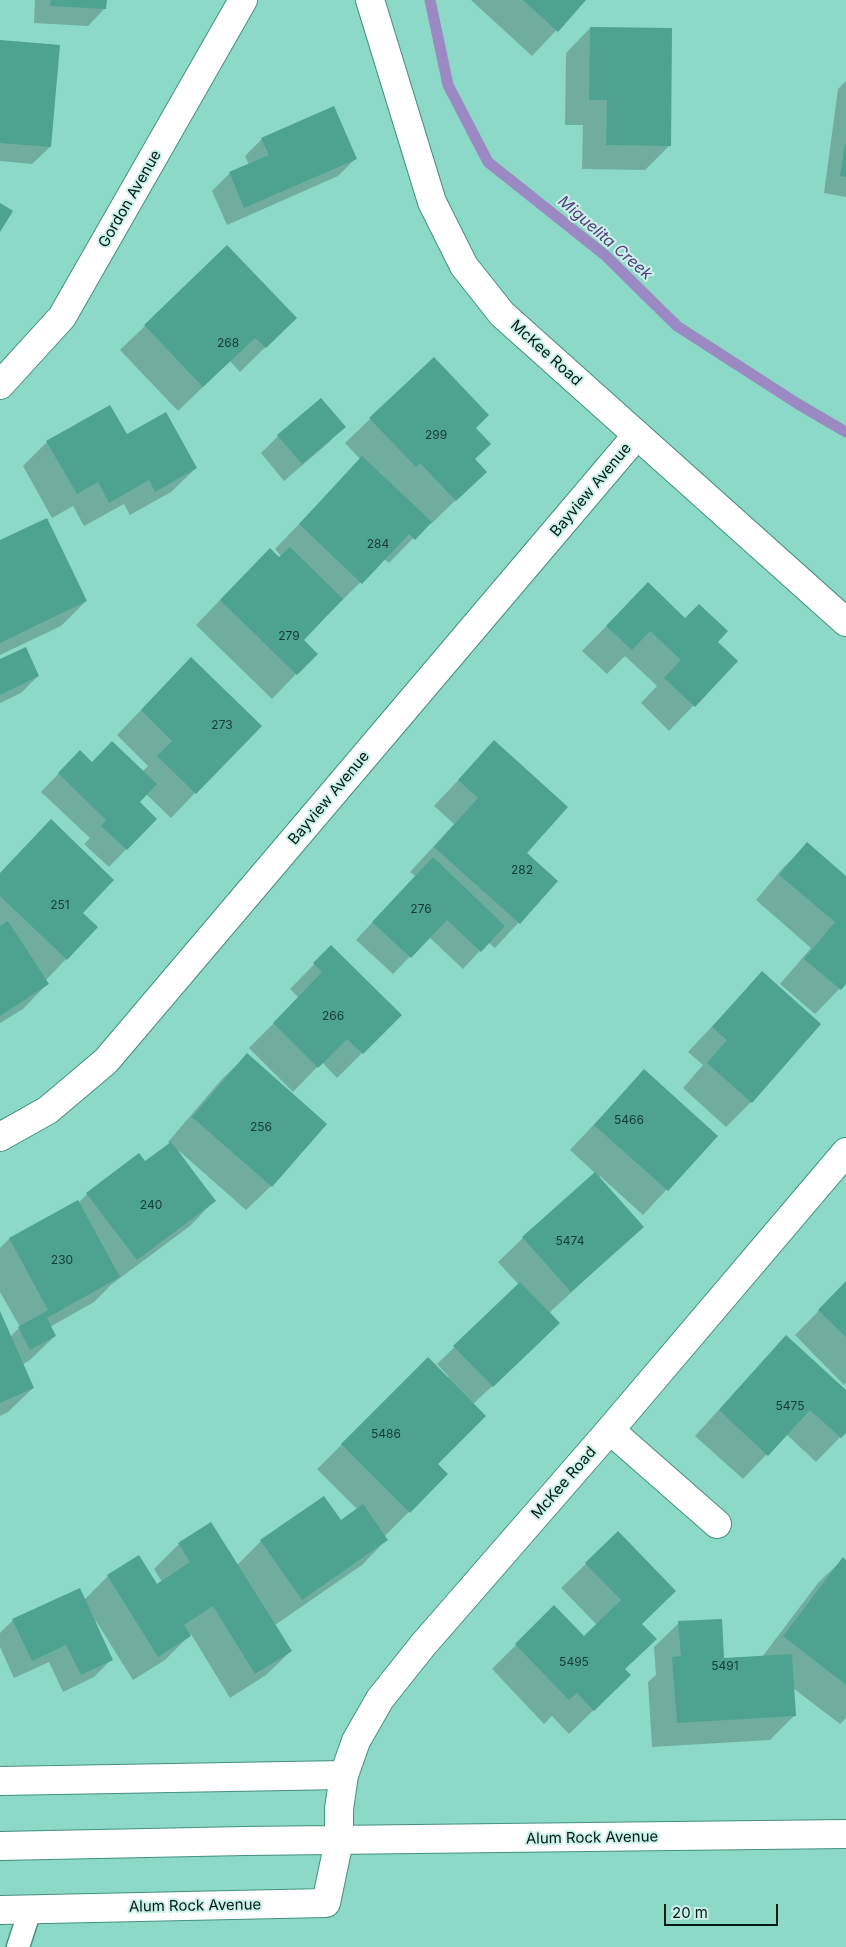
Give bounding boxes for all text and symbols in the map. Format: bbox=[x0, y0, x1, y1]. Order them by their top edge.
street label: Gordon Avenue bbox=[95, 147, 165, 251]
water label: Miguelita Creek bbox=[554, 192, 656, 284]
street label: McKee Road bbox=[507, 316, 585, 390]
house number: 268 bbox=[217, 336, 239, 350]
house number: 299 bbox=[425, 428, 447, 442]
street label: Bayview Avenue bbox=[547, 440, 635, 540]
house number: 284 bbox=[367, 537, 389, 551]
house number: 279 bbox=[278, 629, 300, 643]
house number: 273 bbox=[211, 718, 233, 732]
street label: Bayview Avenue bbox=[285, 748, 373, 848]
house number: 282 bbox=[511, 863, 533, 877]
house number: 251 bbox=[50, 898, 70, 912]
house number: 276 bbox=[410, 902, 432, 916]
house number: 266 bbox=[322, 1009, 344, 1023]
house number: 5466 bbox=[614, 1113, 644, 1127]
house number: 256 bbox=[250, 1120, 272, 1134]
house number: 240 bbox=[140, 1198, 162, 1212]
house number: 5474 bbox=[556, 1234, 584, 1248]
house number: 230 bbox=[51, 1253, 73, 1267]
house number: 5475 bbox=[775, 1399, 805, 1413]
house number: 5486 bbox=[371, 1427, 401, 1441]
street label: McKee Road bbox=[528, 1443, 600, 1523]
house number: 5495 bbox=[559, 1655, 589, 1669]
house number: 5491 bbox=[711, 1659, 739, 1673]
street label: Alum Rock Avenue bbox=[526, 1828, 658, 1848]
scale bar bbox=[666, 1894, 780, 1926]
street label: Alum Rock Avenue bbox=[129, 1896, 261, 1916]
text: 20 m bbox=[672, 1903, 708, 1922]

